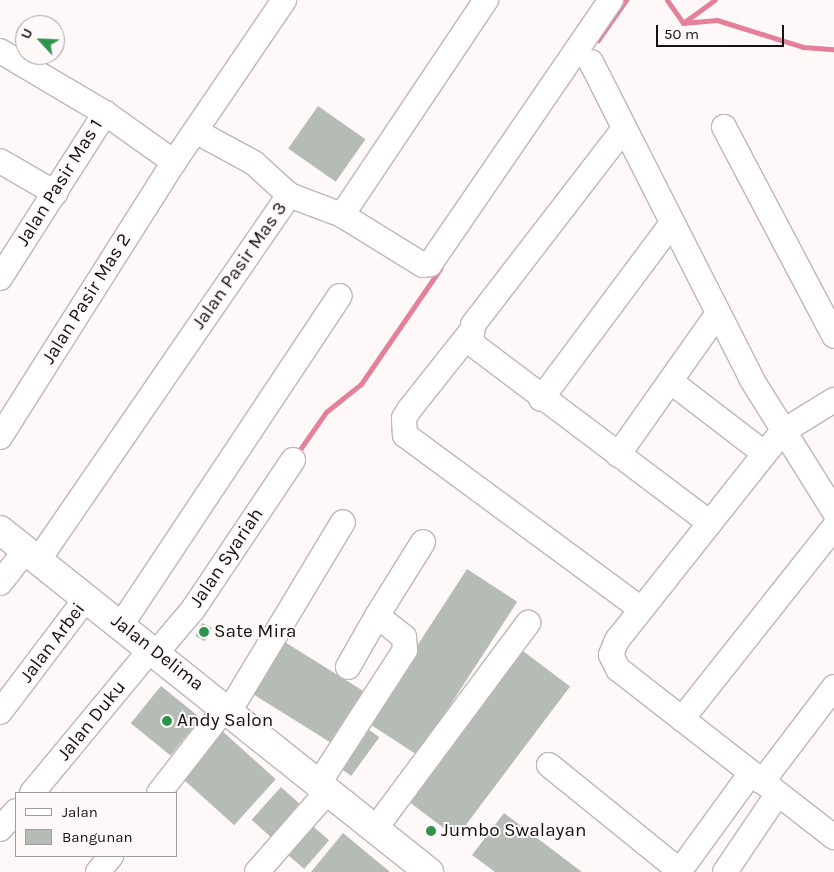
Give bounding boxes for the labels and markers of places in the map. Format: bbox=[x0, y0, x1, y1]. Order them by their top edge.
place label: Sate Mira bbox=[214, 621, 296, 643]
marker: Sate Mira bbox=[198, 626, 210, 638]
place label: Andy Salon bbox=[177, 710, 273, 732]
marker: Andy Salon bbox=[161, 715, 173, 727]
place label: Jumbo Swalayan bbox=[441, 820, 586, 842]
marker: Jumbo Swalayan bbox=[425, 825, 437, 837]

